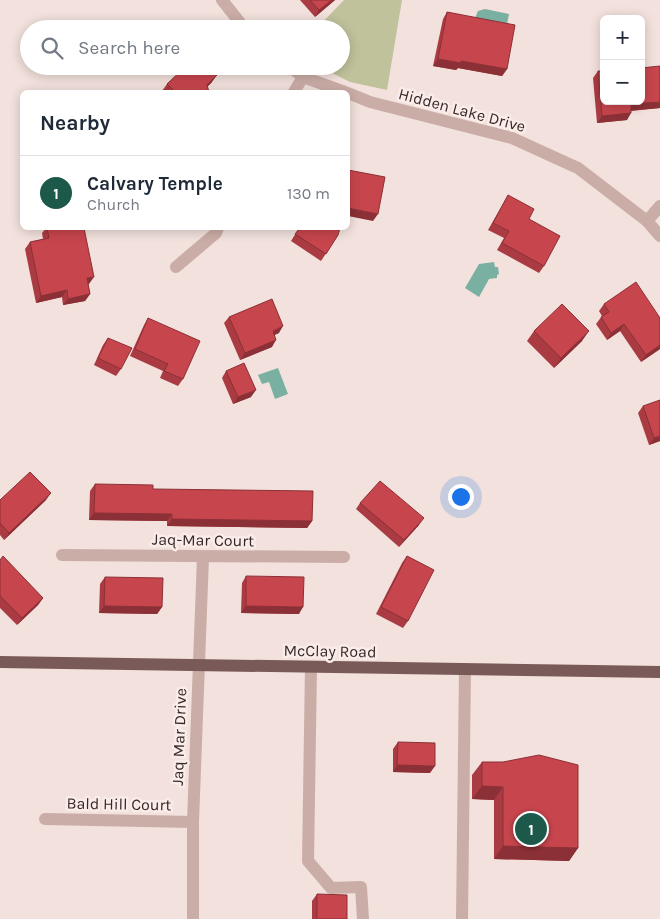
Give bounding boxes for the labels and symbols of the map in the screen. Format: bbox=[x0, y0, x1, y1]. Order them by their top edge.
street label: Hidden Lake Drive bbox=[396, 84, 528, 136]
your location bbox=[448, 484, 474, 510]
street label: Jaq-Mar Court bbox=[152, 530, 254, 550]
street label: McClay Road bbox=[283, 641, 377, 661]
street label: Jaq Mar Drive bbox=[168, 688, 190, 786]
street label: Bald Hill Court bbox=[66, 794, 172, 814]
pin: 1 bbox=[515, 810, 547, 848]

